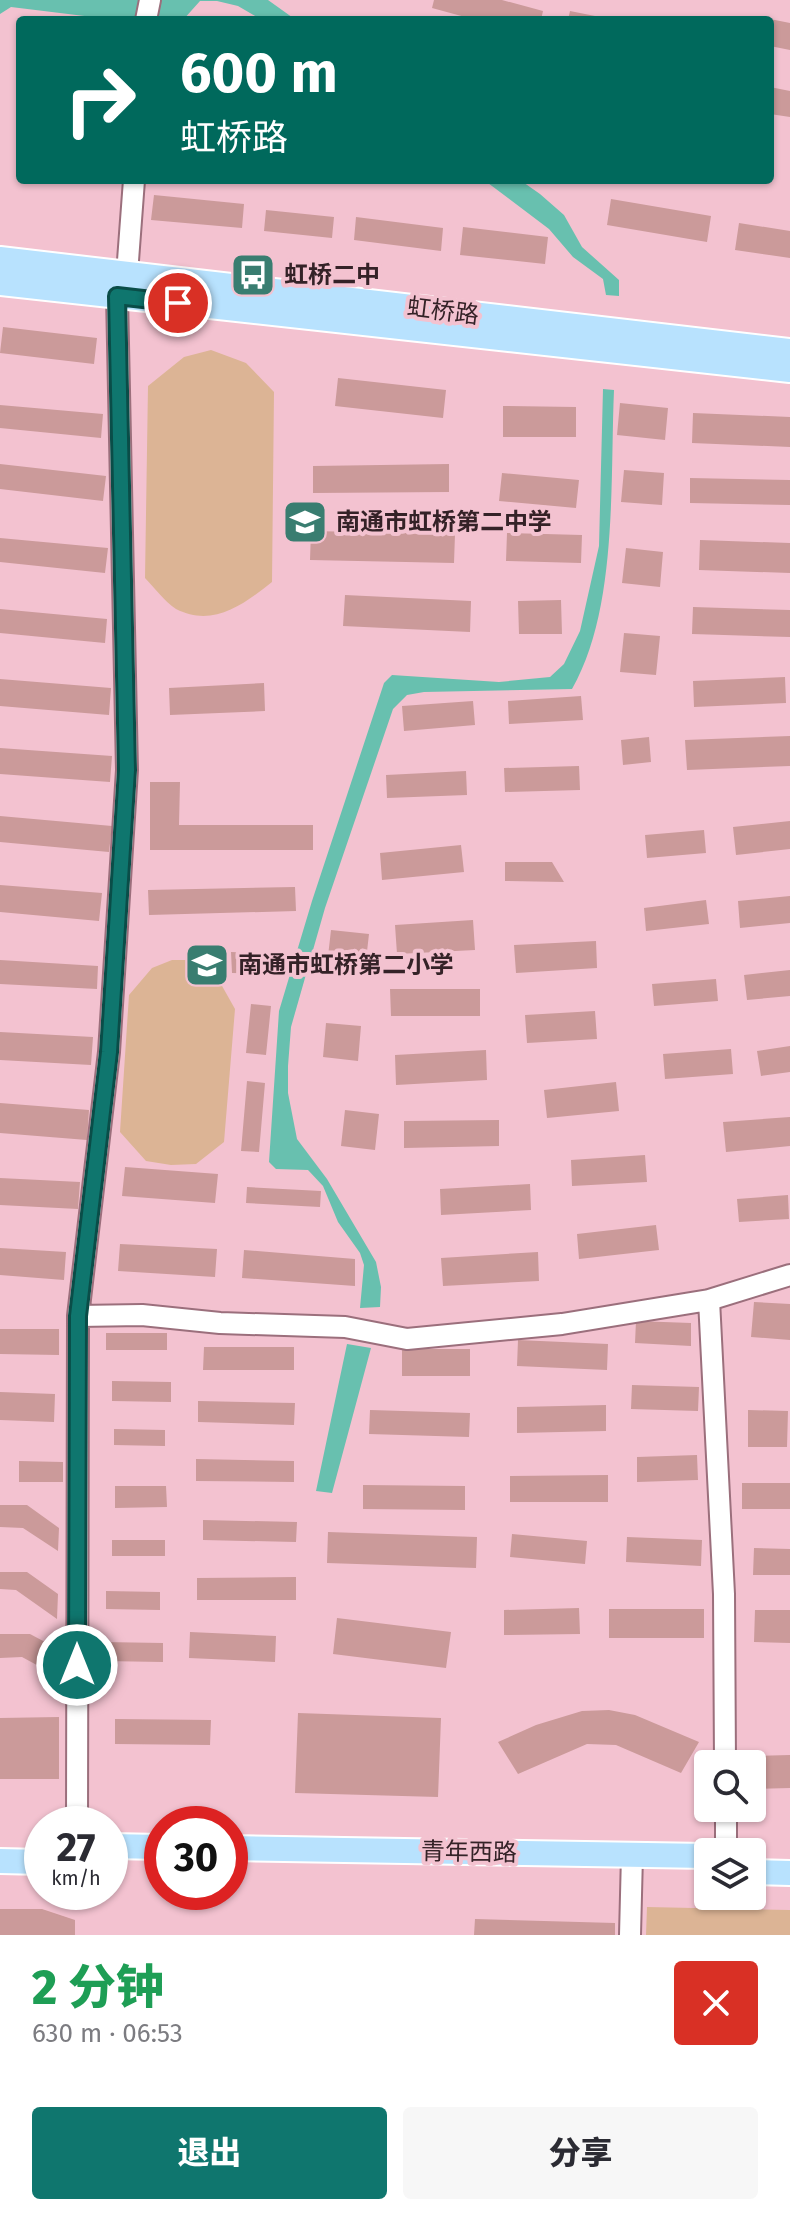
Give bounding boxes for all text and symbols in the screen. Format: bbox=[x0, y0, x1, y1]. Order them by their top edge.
text: 600 m bbox=[180, 40, 338, 107]
icon: right bbox=[48, 48, 152, 152]
text: 虹桥路 bbox=[180, 116, 288, 160]
bus stop icon: 虹桥二中 bbox=[229, 251, 277, 299]
place label: 虹桥二中 bbox=[284, 261, 380, 289]
pin bbox=[144, 269, 212, 337]
icon: arrive bbox=[156, 281, 200, 325]
street label: 虹桥路 bbox=[406, 293, 480, 329]
school or university icon: 南通市虹桥第二中学 bbox=[281, 498, 329, 546]
place label: 南通市虹桥第二中学 bbox=[336, 508, 552, 536]
school or university icon: 南通市虹桥第二小学 bbox=[183, 941, 231, 989]
place label: 南通市虹桥第二小学 bbox=[238, 951, 454, 979]
position arrow bbox=[35, 1623, 119, 1707]
map controls bbox=[694, 1750, 766, 1910]
button: search bbox=[694, 1750, 766, 1822]
speed limit sign: 30 bbox=[144, 1806, 248, 1910]
text: 27 bbox=[57, 1824, 96, 1872]
street label: 青年西路 bbox=[421, 1837, 517, 1867]
button: layers bbox=[694, 1838, 766, 1910]
text: km/h bbox=[51, 1866, 101, 1890]
text: 2 分钟 bbox=[32, 1959, 164, 2017]
button: close bbox=[674, 1961, 758, 2045]
text: 630 m · 06:53 bbox=[32, 2018, 183, 2049]
button: 退出 bbox=[32, 2107, 387, 2199]
button: 分享 bbox=[403, 2107, 758, 2199]

